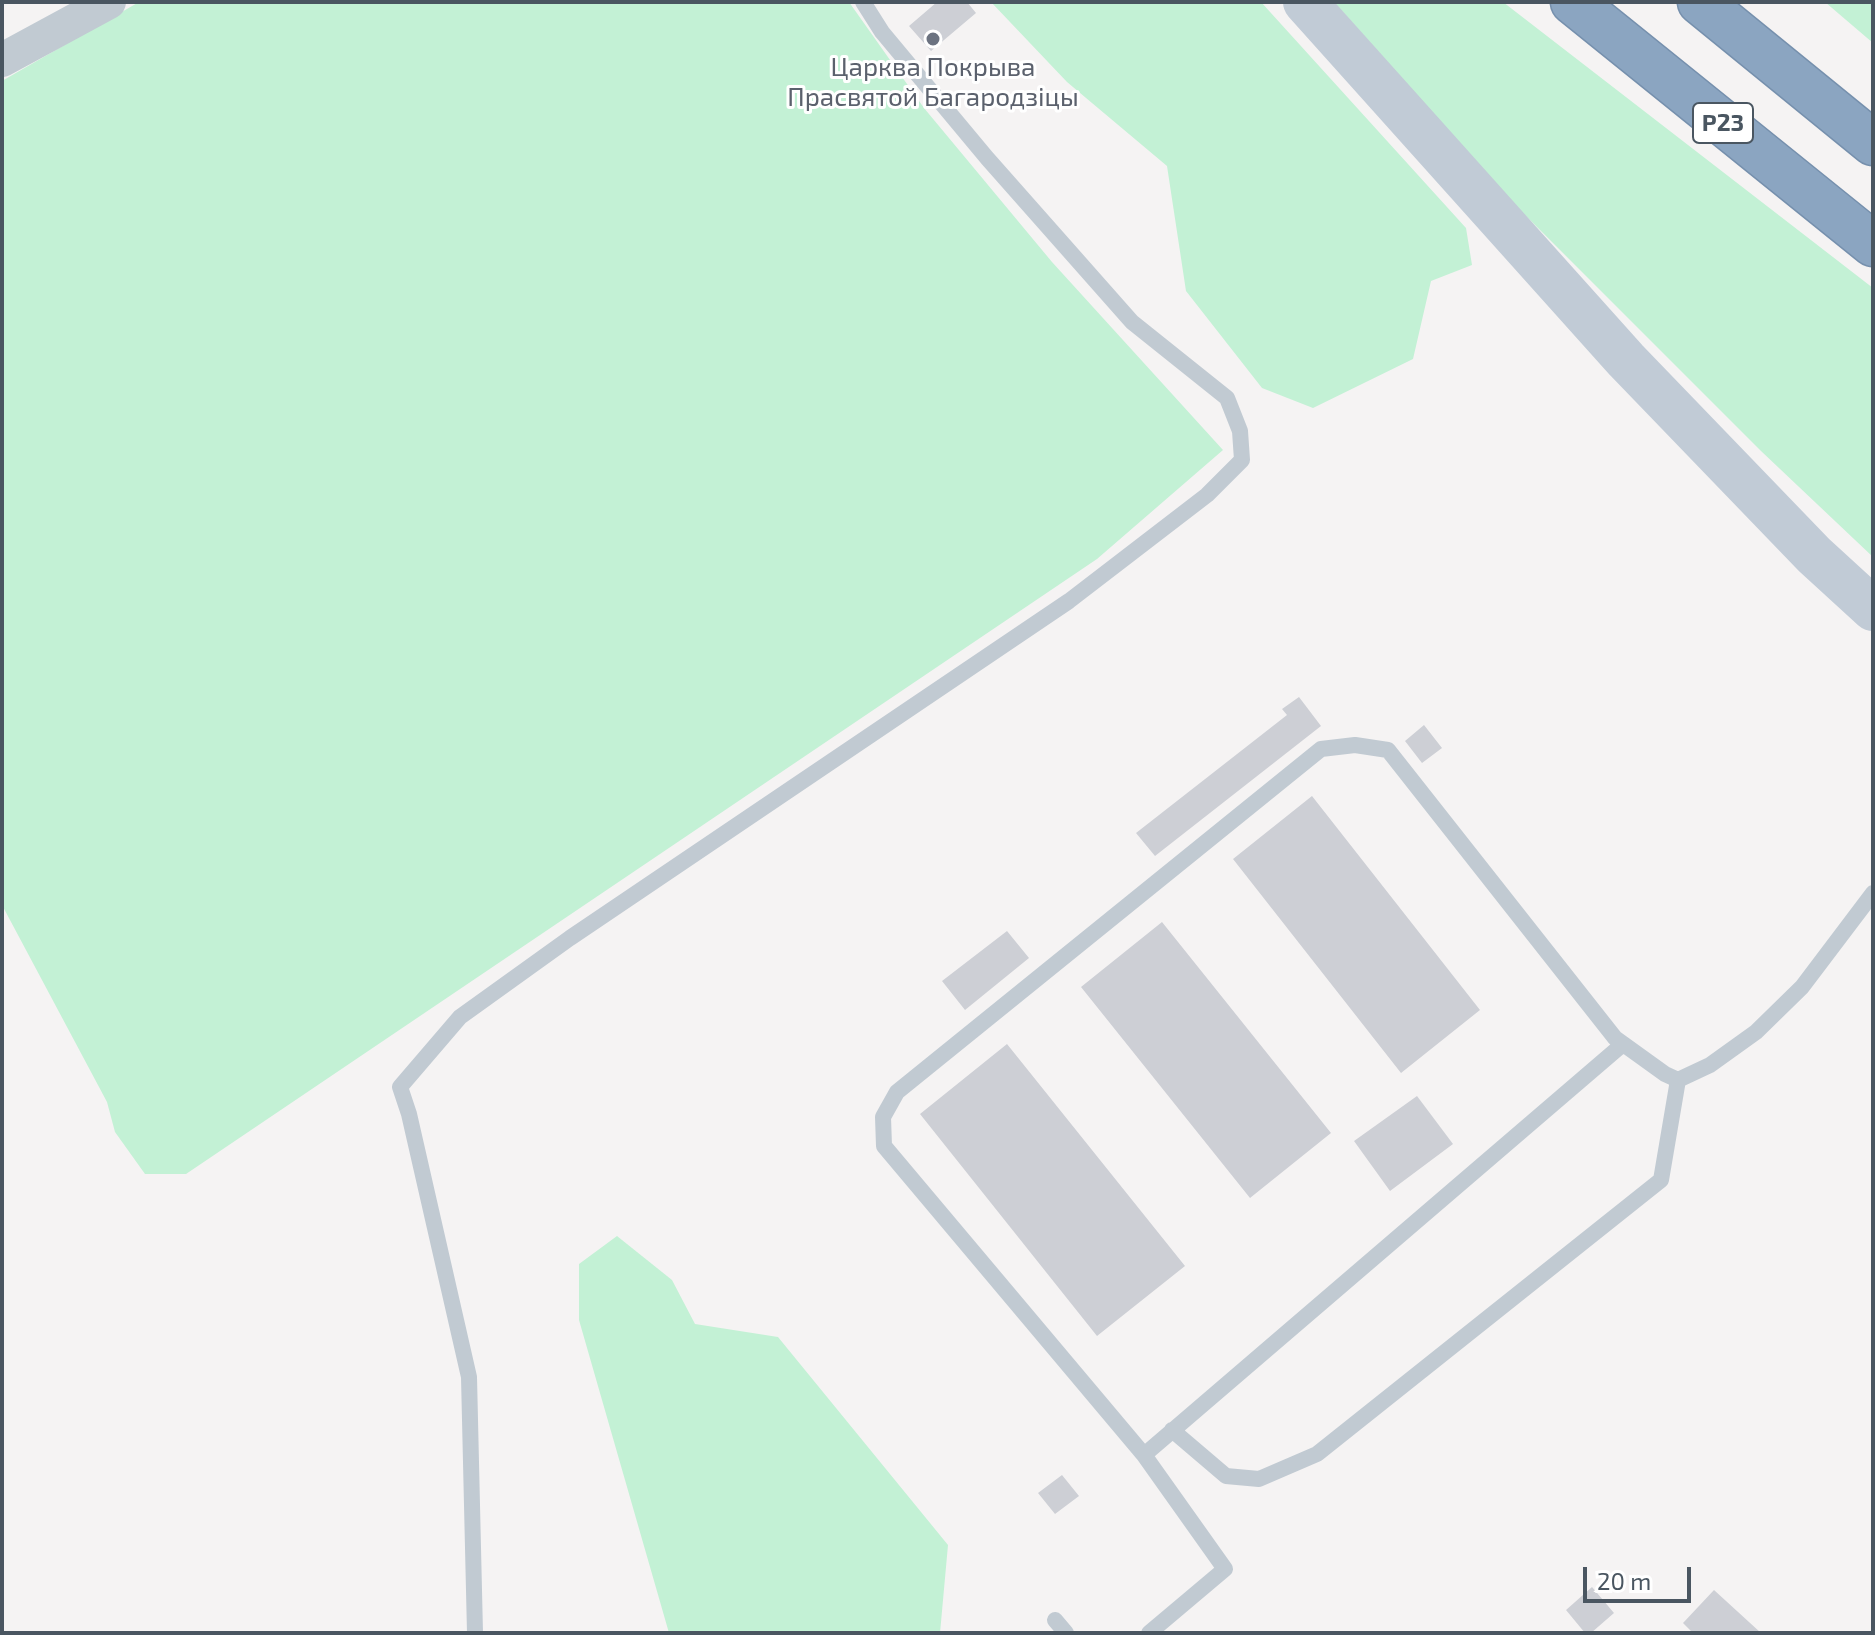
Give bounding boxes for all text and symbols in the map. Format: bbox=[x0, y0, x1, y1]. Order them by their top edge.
marker: Царква Покрыва Прасвятой Багародзіцы bbox=[924, 30, 942, 48]
place label: Царква Покрыва Прасвятой Багародзіцы bbox=[787, 51, 1079, 112]
road number: Р23 bbox=[1693, 103, 1753, 143]
scale bar bbox=[1587, 1551, 1695, 1601]
text: 20 m bbox=[1597, 1566, 1651, 1595]

